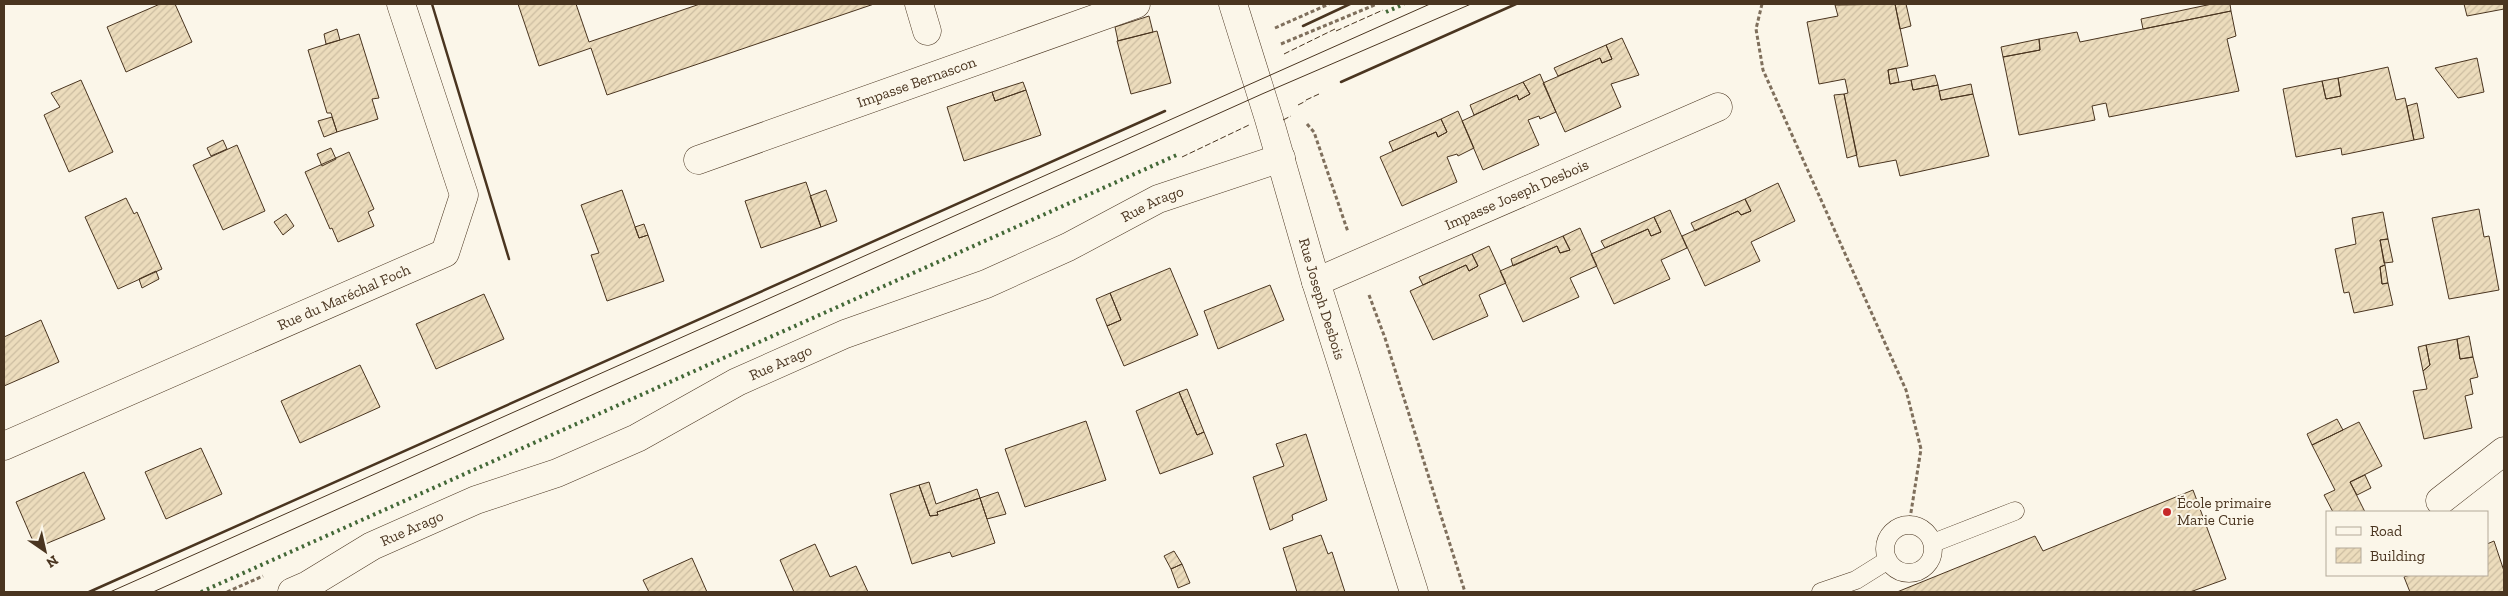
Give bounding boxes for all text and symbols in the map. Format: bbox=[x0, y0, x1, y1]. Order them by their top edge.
street label: Impasse Bernascon bbox=[855, 53, 979, 112]
street label: Impasse Joseph Desbois bbox=[1442, 155, 1592, 234]
street label: Rue Arago bbox=[1118, 182, 1186, 226]
street label: Rue Joseph Desbois bbox=[1295, 236, 1349, 362]
street label: Rue du Maréchal Foch bbox=[275, 260, 414, 334]
street label: Rue Arago bbox=[746, 341, 815, 385]
place label: École primaire Marie Curie bbox=[2177, 494, 2271, 529]
street label: Rue Arago bbox=[378, 506, 446, 550]
marker: École primaire Marie Curie bbox=[2161, 506, 2173, 518]
legend bbox=[2326, 511, 2488, 576]
text: Road bbox=[2370, 522, 2403, 540]
north arrow bbox=[20, 526, 70, 576]
text: Building bbox=[2370, 547, 2425, 565]
text: N bbox=[43, 551, 61, 572]

